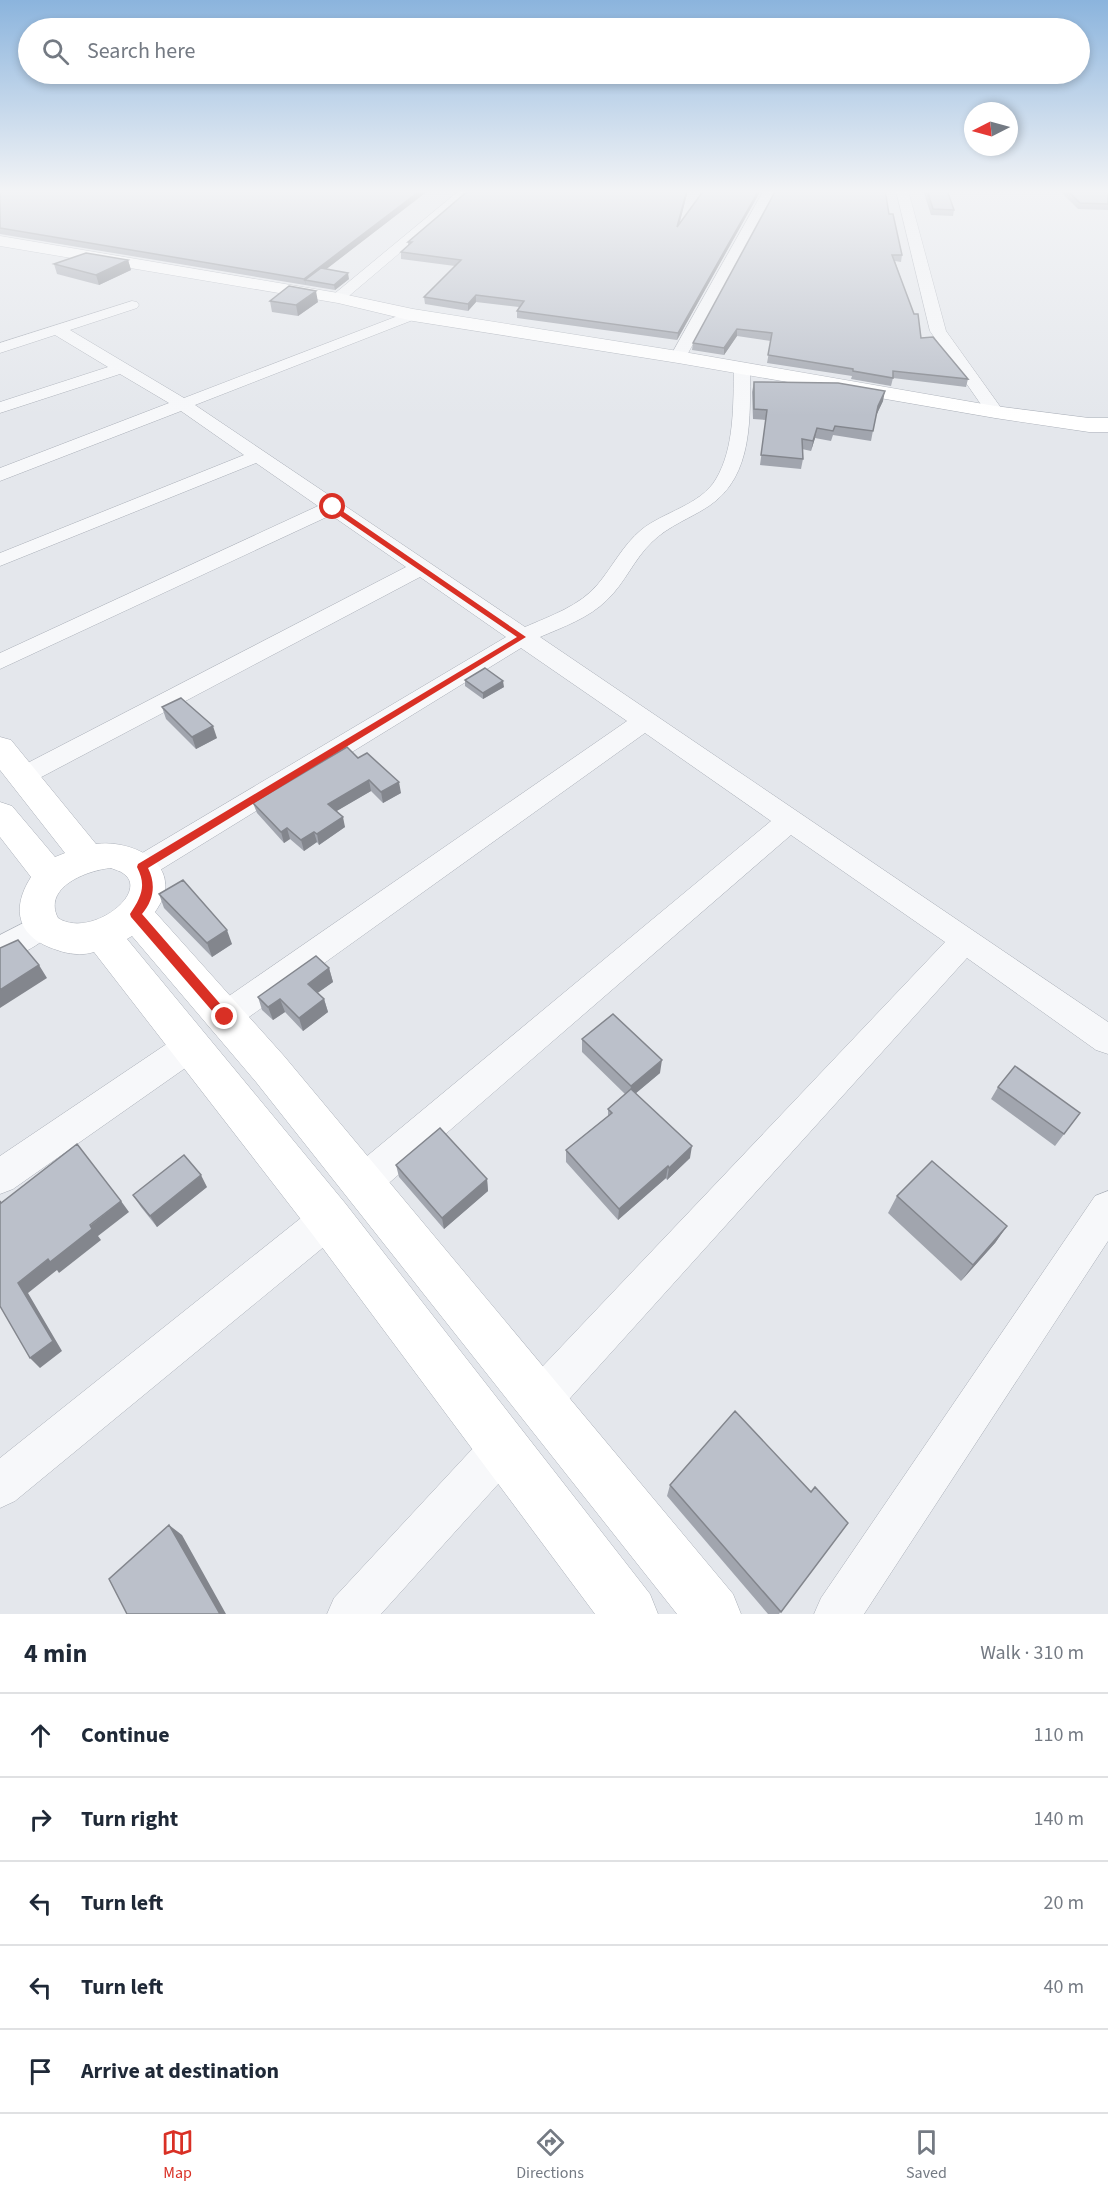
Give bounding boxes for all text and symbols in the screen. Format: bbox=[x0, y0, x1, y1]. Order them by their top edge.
search box bbox=[18, 18, 1090, 84]
icon: search bbox=[39, 35, 72, 68]
text: Search here bbox=[87, 35, 195, 67]
north arrow bbox=[964, 102, 1018, 156]
route start bbox=[319, 493, 345, 519]
route end bbox=[211, 1003, 237, 1029]
text: 4 min bbox=[24, 1635, 87, 1672]
text: Walk · 310 m bbox=[980, 1639, 1084, 1667]
icon: ahead bbox=[24, 1719, 57, 1752]
text: Continue bbox=[81, 1719, 170, 1751]
text: 110 m bbox=[1034, 1721, 1084, 1749]
icon: right bbox=[24, 1803, 57, 1836]
text: Turn right bbox=[81, 1803, 178, 1835]
text: 140 m bbox=[1034, 1805, 1084, 1833]
icon: left bbox=[24, 1887, 57, 1920]
text: Turn left bbox=[81, 1887, 163, 1919]
text: 20 m bbox=[1044, 1889, 1084, 1917]
icon: left bbox=[24, 1971, 57, 2004]
text: Turn left bbox=[81, 1971, 163, 2003]
text: 40 m bbox=[1044, 1973, 1084, 2001]
icon: arrive bbox=[24, 2055, 57, 2088]
text: Arrive at destination bbox=[81, 2055, 279, 2087]
tab: Map bbox=[161, 2126, 194, 2184]
tab: Directions bbox=[516, 2126, 584, 2184]
tab: Saved bbox=[906, 2126, 947, 2184]

